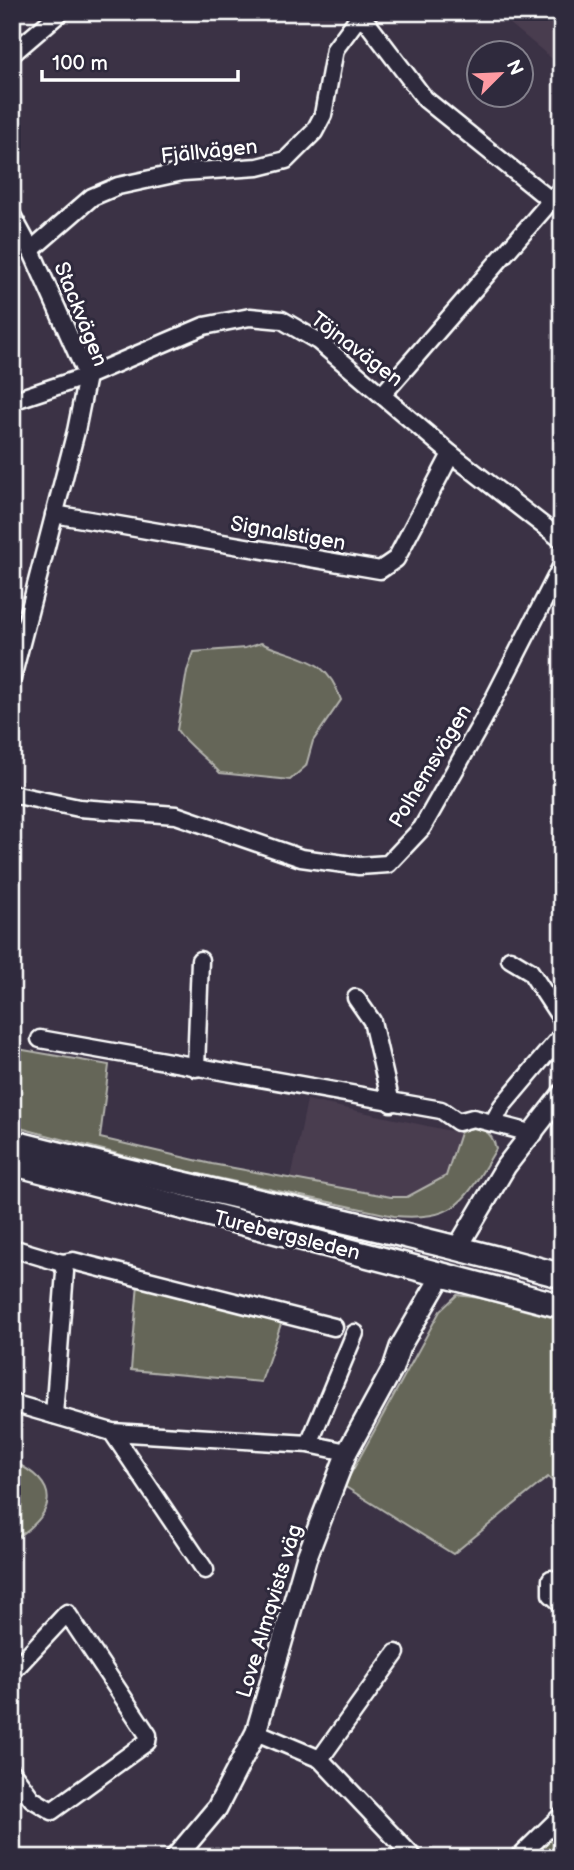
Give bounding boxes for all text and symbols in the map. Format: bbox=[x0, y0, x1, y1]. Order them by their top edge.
scale bar bbox=[42, 38, 238, 82]
north arrow bbox=[466, 38, 536, 108]
text: 100 m bbox=[52, 51, 108, 76]
text: N bbox=[501, 56, 528, 79]
street label: Fjällvägen bbox=[160, 134, 259, 169]
street label: Stackvägen bbox=[48, 258, 113, 370]
street label: Töjnavägen bbox=[306, 307, 408, 392]
street label: Signalstigen bbox=[228, 511, 347, 556]
street label: Polhemsvägen bbox=[384, 700, 477, 832]
street label: Turebergsleden bbox=[211, 1205, 362, 1266]
street label: Love Almqvists väg bbox=[231, 1521, 308, 1701]

